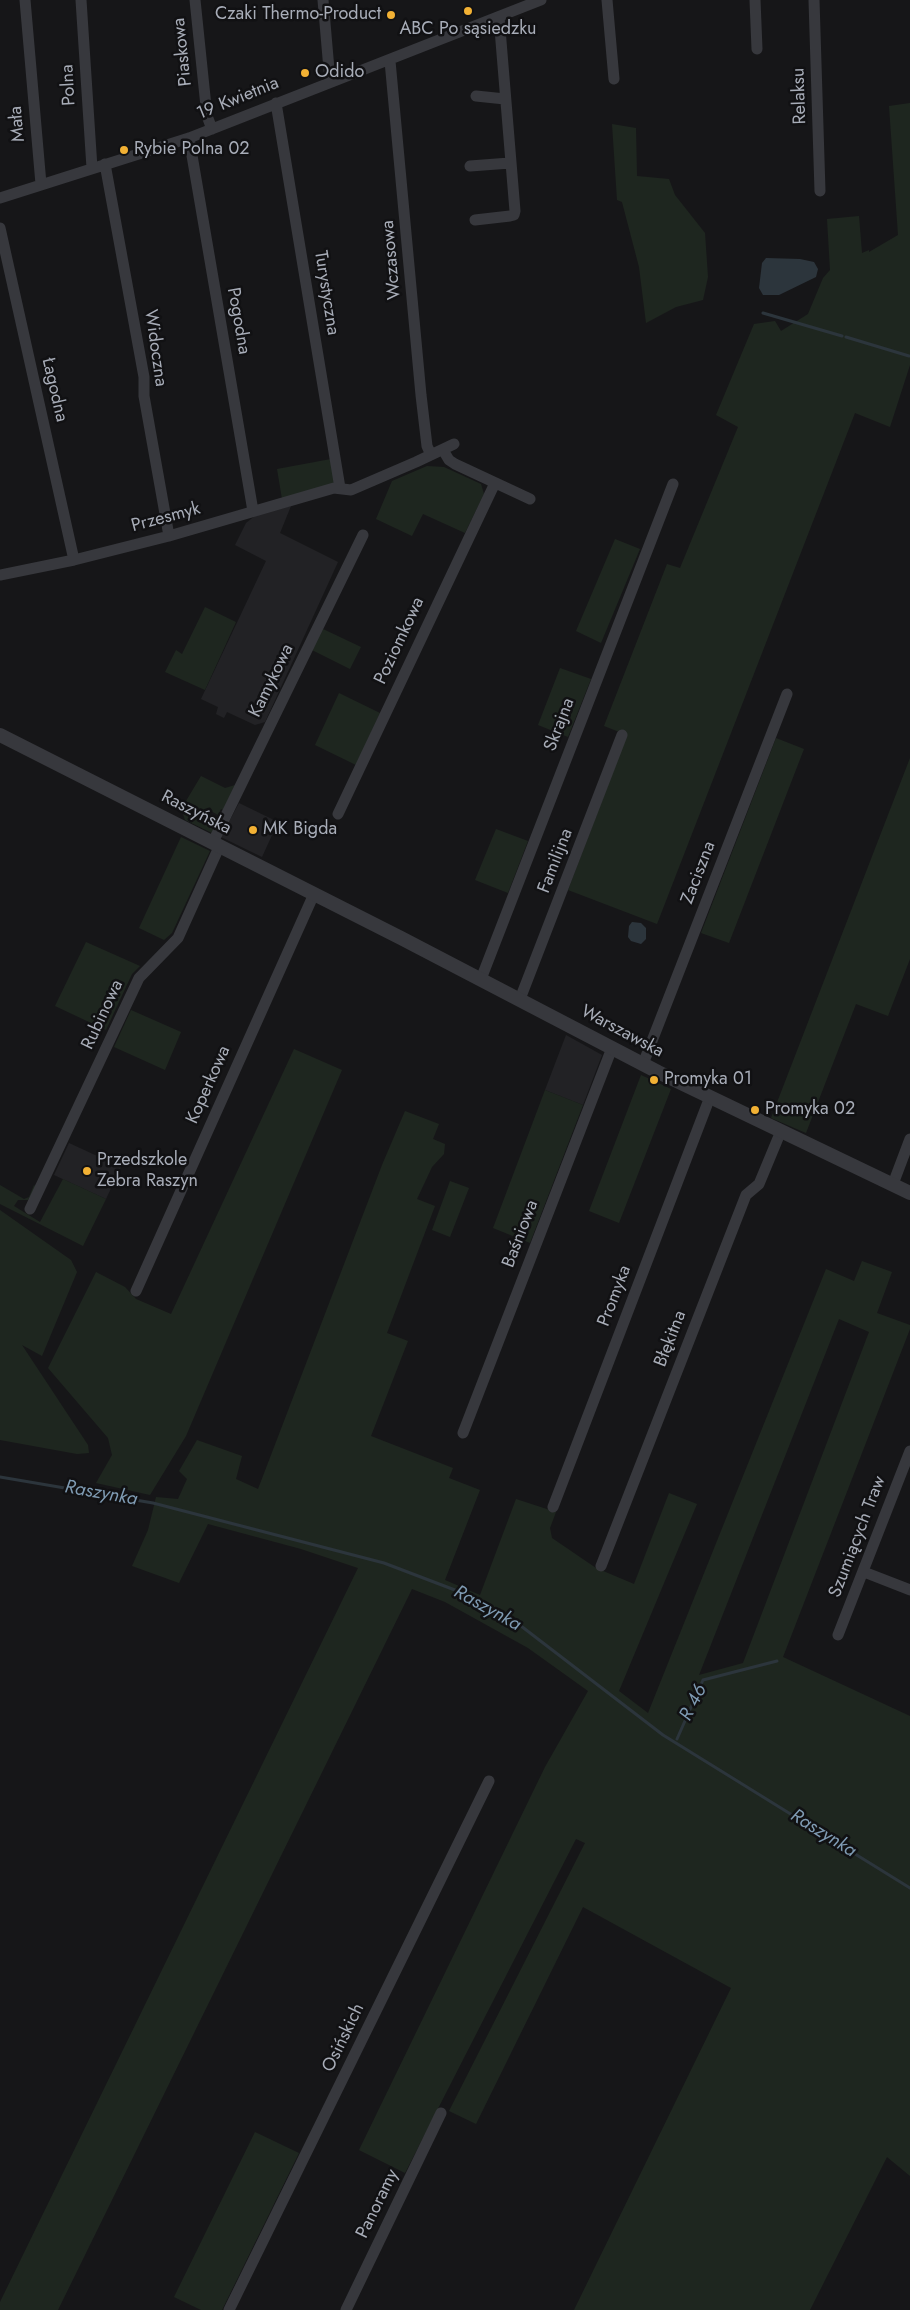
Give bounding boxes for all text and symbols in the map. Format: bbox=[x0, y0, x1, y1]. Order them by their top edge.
place label: Czaki Thermo-Product bbox=[215, 4, 381, 26]
marker: ABC Po sąsiedzku bbox=[462, 5, 474, 17]
marker: Czaki Thermo-Product bbox=[385, 9, 397, 21]
street label: Piaskowa bbox=[169, 17, 197, 87]
place label: ABC Po sąsiedzku bbox=[399, 19, 537, 41]
place label: Odido bbox=[315, 62, 364, 84]
street label: Polna bbox=[57, 64, 81, 106]
marker: Odido bbox=[299, 67, 311, 79]
street label: Relaksu bbox=[788, 67, 812, 125]
street label: 19 Kwietnia bbox=[194, 73, 282, 125]
street label: Mała bbox=[6, 105, 30, 143]
place label: Rybie Polna 02 bbox=[134, 139, 249, 161]
marker: Rybie Polna 02 bbox=[118, 144, 130, 156]
street label: Wczasowa bbox=[378, 219, 406, 301]
street label: Turystyczna bbox=[309, 249, 343, 337]
street label: Pogodna bbox=[221, 286, 255, 356]
street label: Widoczna bbox=[139, 308, 171, 388]
street label: Łagodna bbox=[36, 356, 72, 424]
street label: Przesmyk bbox=[129, 498, 203, 538]
street label: Poziomkowa bbox=[370, 594, 430, 688]
street label: Kamykowa bbox=[245, 641, 299, 721]
street label: Skrajna bbox=[540, 695, 580, 755]
street label: Raszyńska bbox=[157, 786, 235, 840]
place label: MK Bigda bbox=[263, 819, 337, 841]
marker: MK Bigda bbox=[247, 824, 259, 836]
street label: Familijna bbox=[534, 826, 578, 896]
street label: Zaciszna bbox=[677, 839, 721, 907]
street label: Rubinowa bbox=[77, 977, 129, 1053]
street label: Warszawska bbox=[577, 1001, 667, 1063]
street label: Koperkowa bbox=[182, 1043, 236, 1127]
place label: Promyka 01 bbox=[664, 1069, 752, 1091]
marker: Promyka 01 bbox=[648, 1074, 660, 1086]
place label: Promyka 02 bbox=[765, 1099, 855, 1121]
marker: Promyka 02 bbox=[749, 1104, 761, 1116]
place label: Przedszkole Zebra Raszyn bbox=[97, 1150, 198, 1192]
marker: Przedszkole Zebra Raszyn bbox=[81, 1165, 93, 1177]
street label: Baśniowa bbox=[498, 1197, 544, 1271]
street label: Promyka bbox=[594, 1262, 636, 1330]
street label: Błękitna bbox=[650, 1308, 692, 1370]
street label: Szumiących Traw bbox=[825, 1473, 891, 1601]
water label: Raszynka bbox=[63, 1476, 139, 1512]
water label: Raszynka bbox=[449, 1581, 525, 1637]
water label: R 46 bbox=[675, 1681, 713, 1725]
water label: Raszynka bbox=[786, 1805, 860, 1863]
street label: Osińskich bbox=[318, 2000, 370, 2076]
street label: Panoramy bbox=[352, 2166, 404, 2242]

